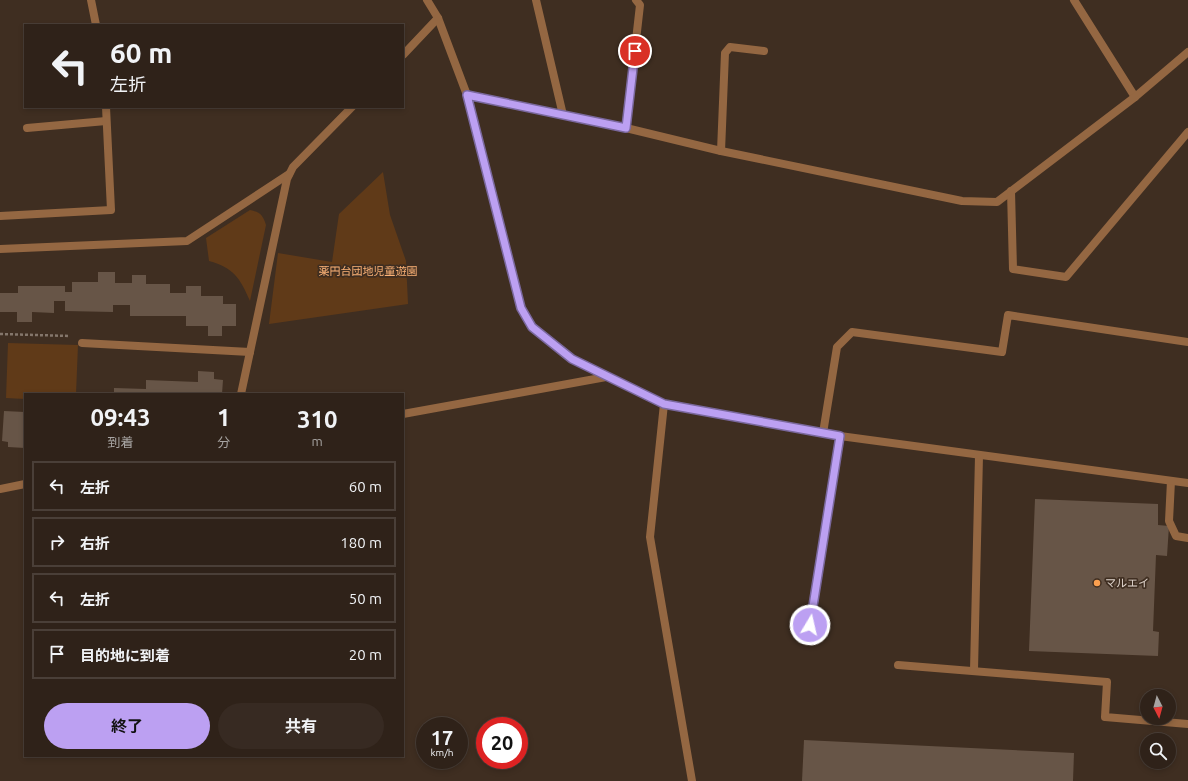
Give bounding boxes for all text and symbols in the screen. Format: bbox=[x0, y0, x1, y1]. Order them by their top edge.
pin bbox=[618, 34, 652, 68]
text: 60 m bbox=[110, 37, 172, 68]
icon: left bbox=[44, 40, 96, 92]
icon: arrive bbox=[624, 40, 646, 62]
text: 左折 bbox=[110, 74, 146, 94]
park label: 薬円台団地児童遊園 bbox=[319, 265, 418, 277]
text: 09:43 bbox=[90, 404, 151, 431]
text: 1 bbox=[217, 404, 230, 431]
text: 310 bbox=[297, 406, 338, 433]
text: m bbox=[312, 434, 323, 448]
text: 到着 bbox=[107, 435, 133, 449]
text: 分 bbox=[217, 435, 230, 449]
icon: left bbox=[46, 475, 68, 497]
text: 60 m bbox=[349, 478, 382, 495]
text: 左折 bbox=[80, 479, 110, 496]
icon: right bbox=[46, 531, 68, 553]
text: 180 m bbox=[340, 534, 382, 551]
text: 右折 bbox=[80, 535, 110, 552]
place label: マルエイ bbox=[1105, 577, 1149, 589]
marker: マルエイ bbox=[1092, 578, 1102, 588]
icon: left bbox=[46, 587, 68, 609]
text: 50 m bbox=[349, 590, 382, 607]
text: 左折 bbox=[80, 591, 110, 608]
position arrow bbox=[789, 604, 831, 646]
icon: arrive bbox=[46, 643, 68, 665]
text: 20 m bbox=[349, 646, 382, 663]
text: 目的地に到着 bbox=[80, 647, 170, 664]
north arrow bbox=[1140, 689, 1176, 725]
map controls bbox=[1140, 689, 1176, 769]
button: 終了 bbox=[44, 703, 210, 749]
button: 共有 bbox=[218, 703, 384, 749]
speed limit sign: 20 bbox=[476, 717, 528, 769]
text: 17 bbox=[431, 726, 453, 749]
button: search bbox=[1140, 733, 1176, 769]
text: km/h bbox=[430, 747, 454, 758]

